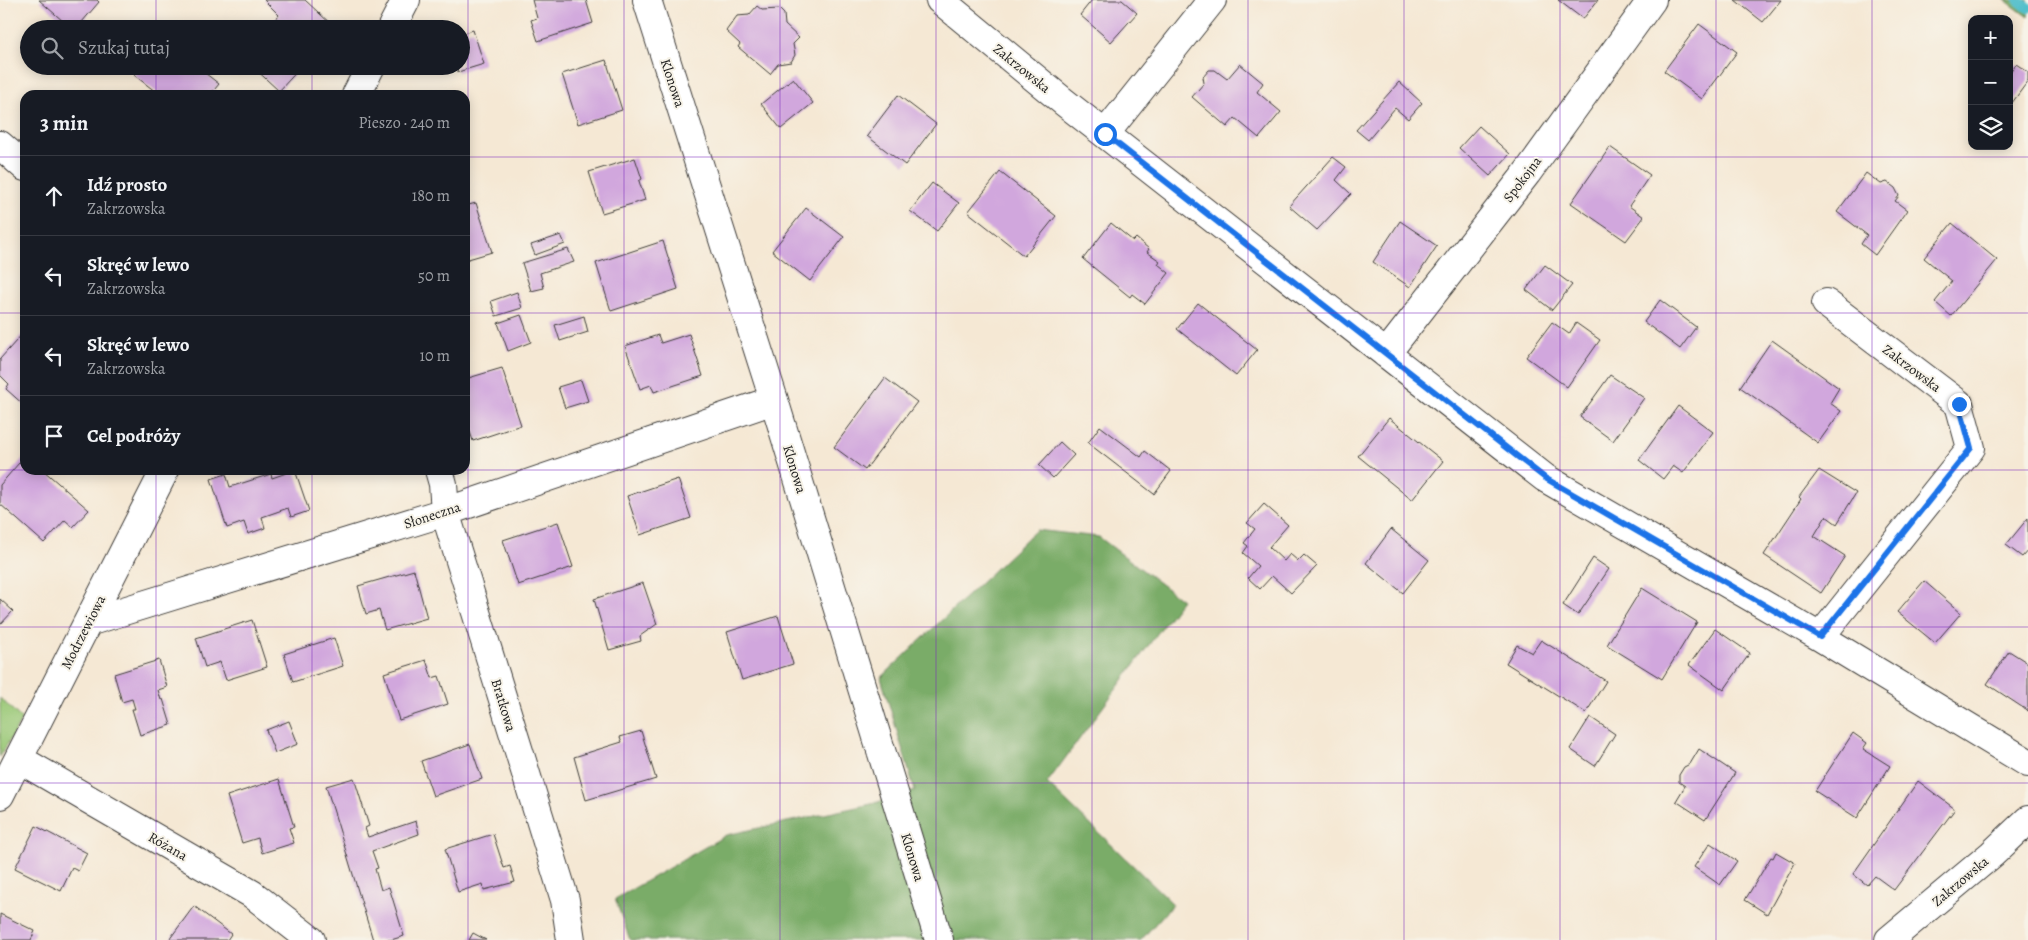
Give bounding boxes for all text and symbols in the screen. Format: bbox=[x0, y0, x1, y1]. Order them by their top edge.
map controls bbox=[1968, 15, 2013, 150]
button: + bbox=[1968, 15, 2013, 60]
search box bbox=[20, 20, 470, 75]
icon: search bbox=[38, 34, 66, 62]
text: Szukaj tutaj bbox=[78, 35, 170, 61]
street label: Zakrzowska bbox=[989, 39, 1055, 98]
street label: Klonowa bbox=[656, 57, 689, 110]
button: − bbox=[1968, 60, 2013, 105]
button: layers bbox=[1968, 105, 2013, 150]
text: 3 min bbox=[40, 109, 88, 137]
text: Pieszo · 240 m bbox=[359, 112, 450, 134]
route start bbox=[1094, 123, 1117, 146]
street label: Spokojna bbox=[1499, 152, 1546, 206]
text: Idź prosto bbox=[87, 172, 167, 198]
icon: ahead bbox=[40, 182, 68, 210]
text: 180 m bbox=[412, 185, 450, 207]
text: Zakrzowska bbox=[87, 198, 166, 220]
text: Skręć w lewo bbox=[87, 252, 190, 278]
icon: left bbox=[40, 262, 68, 290]
text: 50 m bbox=[418, 265, 450, 287]
text: Zakrzowska bbox=[87, 278, 166, 300]
text: Skręć w lewo bbox=[87, 332, 190, 358]
street label: Zakrzowska bbox=[1879, 340, 1945, 397]
icon: left bbox=[40, 342, 68, 370]
text: 10 m bbox=[420, 345, 450, 367]
text: Zakrzowska bbox=[87, 358, 166, 380]
route end bbox=[1948, 393, 1971, 416]
icon: arrive bbox=[40, 422, 68, 450]
text: Cel podróży bbox=[87, 423, 180, 449]
street label: Klonowa bbox=[778, 443, 811, 496]
street label: Słoneczna bbox=[401, 497, 463, 534]
street label: Modrzewiowa bbox=[57, 591, 110, 673]
street label: Bratkowa bbox=[487, 676, 521, 734]
street label: Różana bbox=[145, 828, 191, 865]
street label: Klonowa bbox=[896, 831, 929, 884]
street label: Zakrzowska bbox=[1928, 852, 1993, 911]

